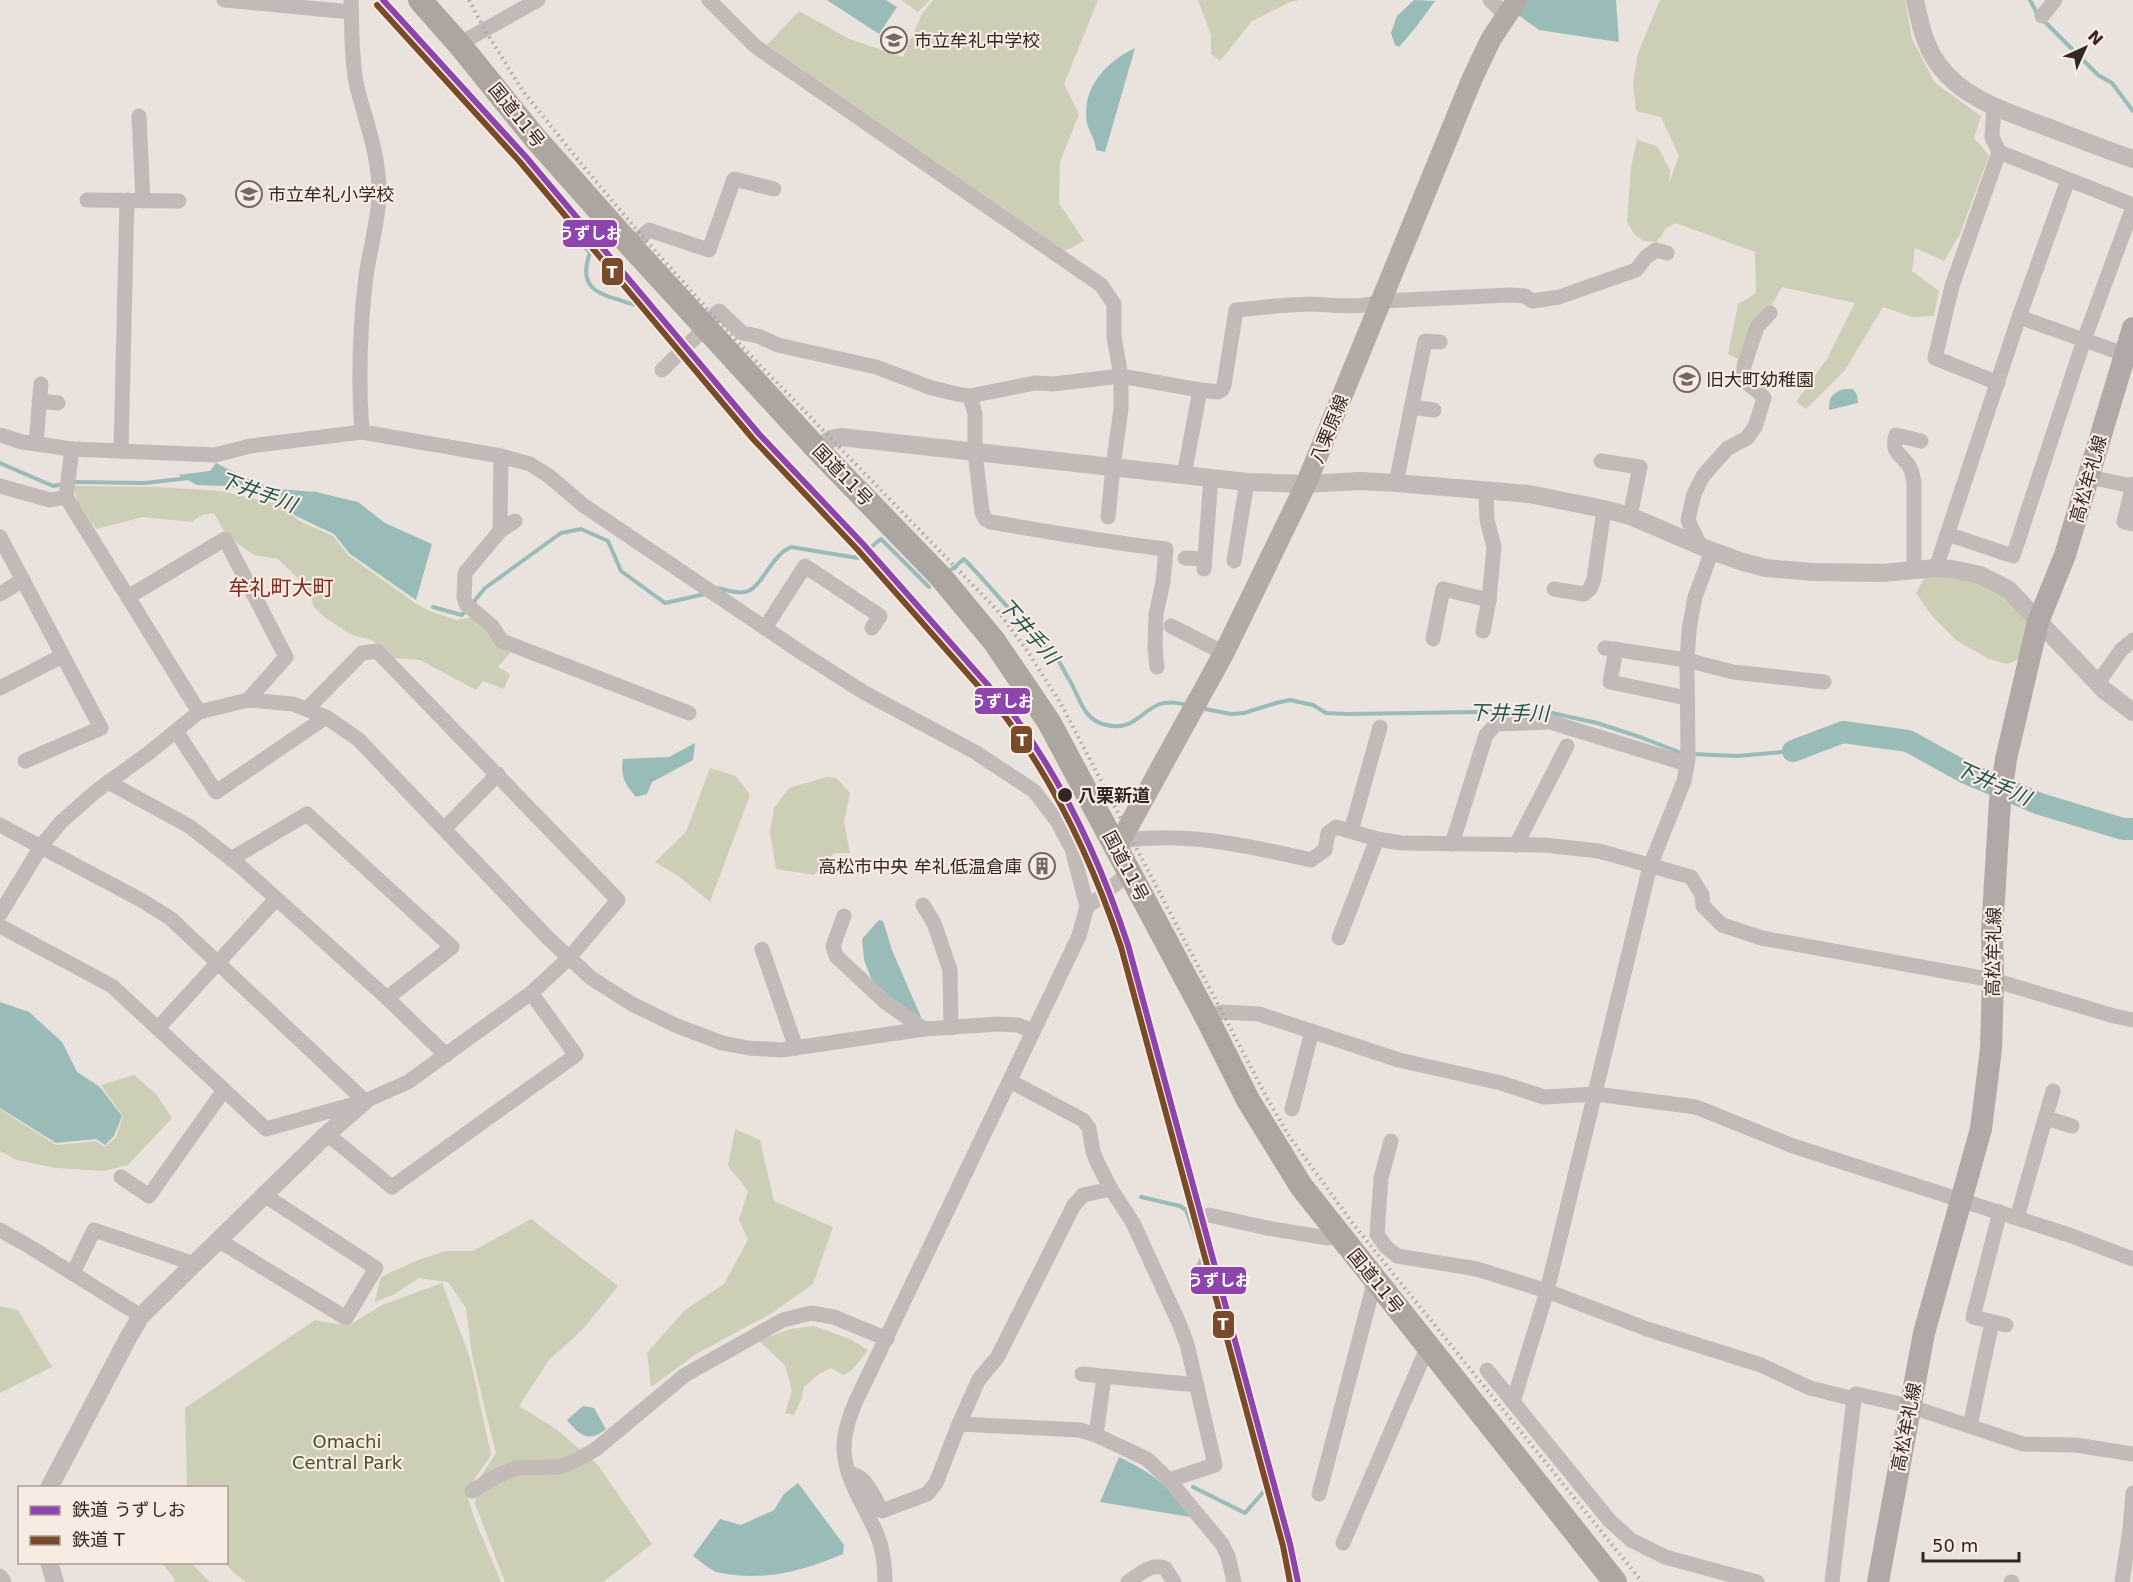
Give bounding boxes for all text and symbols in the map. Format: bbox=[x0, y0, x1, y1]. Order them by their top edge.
north arrow bbox=[2055, 18, 2115, 78]
school or university icon: 市立牟礼中学校 bbox=[879, 25, 909, 55]
text: N bbox=[2084, 26, 2107, 49]
place label: 市立牟礼中学校 bbox=[914, 30, 1040, 51]
street label: 国道11号 bbox=[485, 79, 549, 151]
school or university icon: 市立牟礼小学校 bbox=[234, 179, 264, 209]
place label: 市立牟礼小学校 bbox=[268, 184, 394, 205]
line badge: うずしお bbox=[562, 219, 618, 248]
text: うずしお bbox=[558, 224, 622, 243]
line badge: T bbox=[601, 257, 624, 286]
text: T bbox=[607, 263, 618, 282]
school or university icon: 旧大町幼稚園 bbox=[1672, 364, 1702, 394]
place label: 旧大町幼稚園 bbox=[1706, 369, 1814, 390]
street label: 八栗原線 bbox=[1306, 392, 1352, 466]
street label: 高松牟礼線 bbox=[2066, 433, 2110, 525]
street label: 国道11号 bbox=[809, 440, 877, 510]
water label: 下井手川 bbox=[216, 467, 302, 518]
district label: 牟礼町大町 bbox=[229, 576, 334, 600]
water label: 下井手川 bbox=[994, 593, 1066, 671]
line badge: うずしお bbox=[974, 687, 1031, 715]
text: うずしお bbox=[970, 692, 1034, 711]
water label: 下井手川 bbox=[1469, 700, 1551, 726]
line badge: T bbox=[1010, 725, 1033, 754]
text: T bbox=[1017, 731, 1028, 750]
water label: 下井手川 bbox=[1952, 756, 2036, 811]
place label: 八栗新道 bbox=[1078, 785, 1150, 806]
marker: 八栗新道 bbox=[1056, 786, 1074, 804]
street label: 国道11号 bbox=[1099, 827, 1153, 905]
building icon: 高松市中央 牟礼低温倉庫 bbox=[1027, 851, 1057, 881]
place label: 高松市中央 牟礼低温倉庫 bbox=[818, 856, 1022, 877]
street label: 高松牟礼線 bbox=[1982, 907, 2004, 997]
street label: 国道11号 bbox=[1344, 1245, 1408, 1317]
line badge: うずしお bbox=[1190, 1266, 1247, 1295]
text: うずしお bbox=[1187, 1271, 1251, 1290]
line badge: T bbox=[1212, 1310, 1235, 1339]
text: T bbox=[1218, 1315, 1229, 1334]
street label: 高松牟礼線 bbox=[1887, 1381, 1925, 1473]
park label: Omachi Central Park bbox=[292, 1431, 403, 1473]
legend bbox=[18, 1486, 228, 1564]
text: 鉄道 うずしお bbox=[72, 1499, 186, 1520]
scale bar bbox=[1923, 1525, 2019, 1563]
text: 鉄道 T bbox=[72, 1529, 126, 1550]
text: 50 m bbox=[1932, 1535, 1978, 1556]

